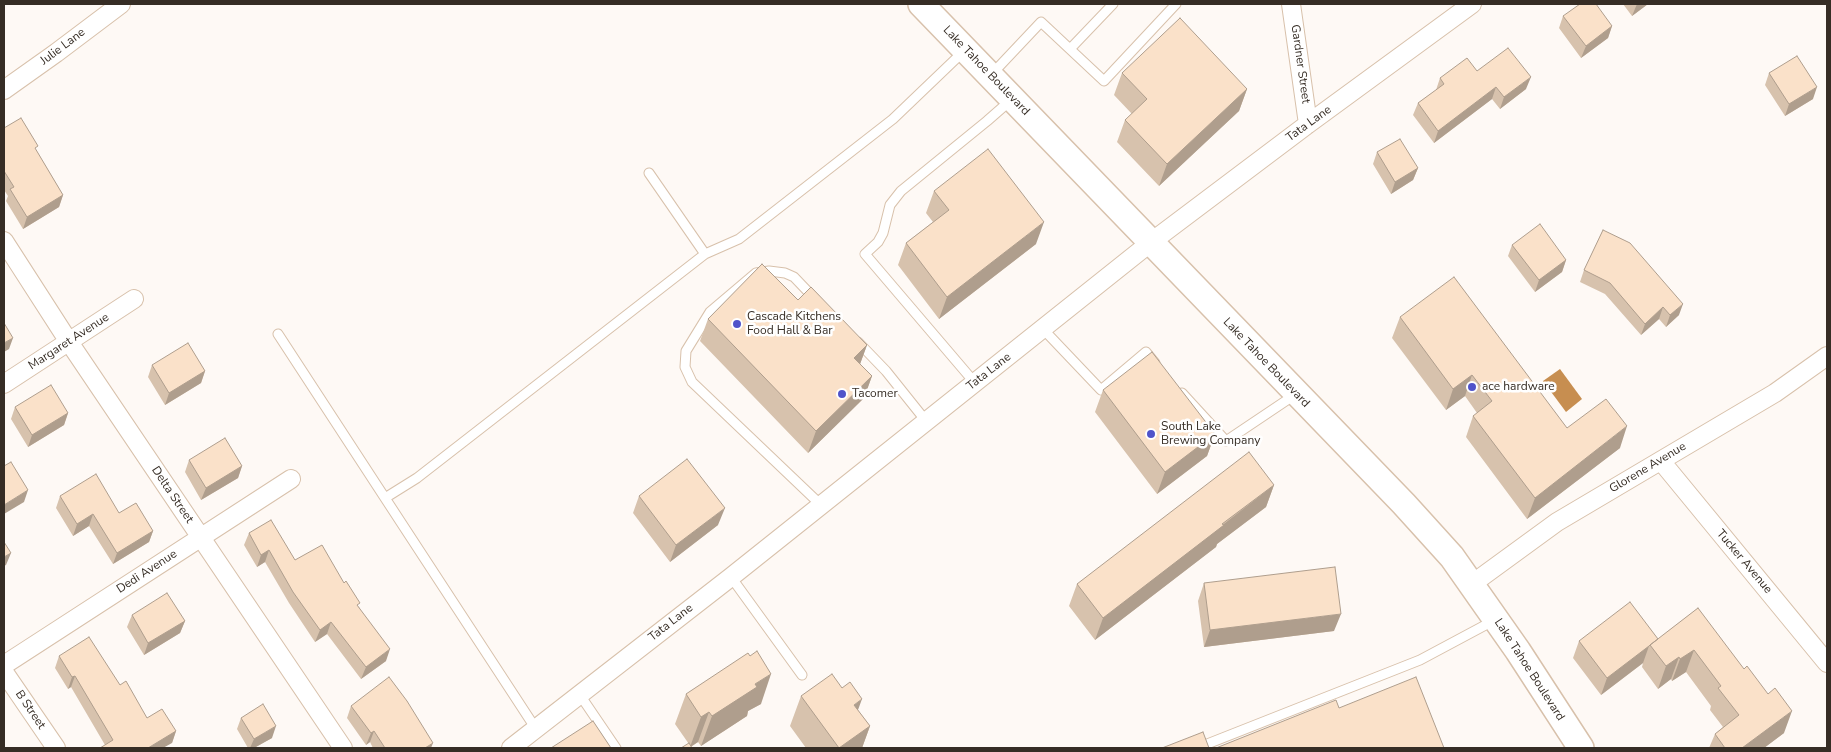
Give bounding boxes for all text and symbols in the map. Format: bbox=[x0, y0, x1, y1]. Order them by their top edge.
street label: Lake Tahoe Boulevard bbox=[940, 23, 1032, 119]
street label: Gardner Street bbox=[1287, 24, 1313, 104]
street label: Julie Lane bbox=[38, 25, 88, 69]
street label: Tata Lane bbox=[1284, 103, 1334, 145]
place label: Cascade Kitchens Food Hall & Bar bbox=[747, 310, 841, 338]
street label: Margaret Avenue bbox=[26, 311, 112, 373]
street label: Lake Tahoe Boulevard bbox=[1220, 315, 1312, 411]
marker: Cascade Kitchens Food Hall & Bar bbox=[731, 318, 743, 330]
street label: Tata Lane bbox=[964, 350, 1014, 394]
place label: ace hardware bbox=[1482, 380, 1555, 394]
marker: ace hardware bbox=[1466, 381, 1478, 393]
place label: Tacomer bbox=[852, 387, 898, 401]
marker: Tacomer bbox=[836, 388, 848, 400]
place label: South Lake Brewing Company bbox=[1161, 420, 1260, 448]
marker: South Lake Brewing Company bbox=[1145, 428, 1157, 440]
street label: Glorene Avenue bbox=[1607, 440, 1689, 496]
street label: Delta Street bbox=[148, 464, 196, 526]
street label: Tucker Avenue bbox=[1713, 527, 1775, 597]
street label: Dedi Avenue bbox=[114, 547, 180, 597]
street label: Tata Lane bbox=[646, 601, 696, 645]
street label: Lake Tahoe Boulevard bbox=[1491, 616, 1567, 724]
street label: B Street bbox=[12, 688, 48, 732]

